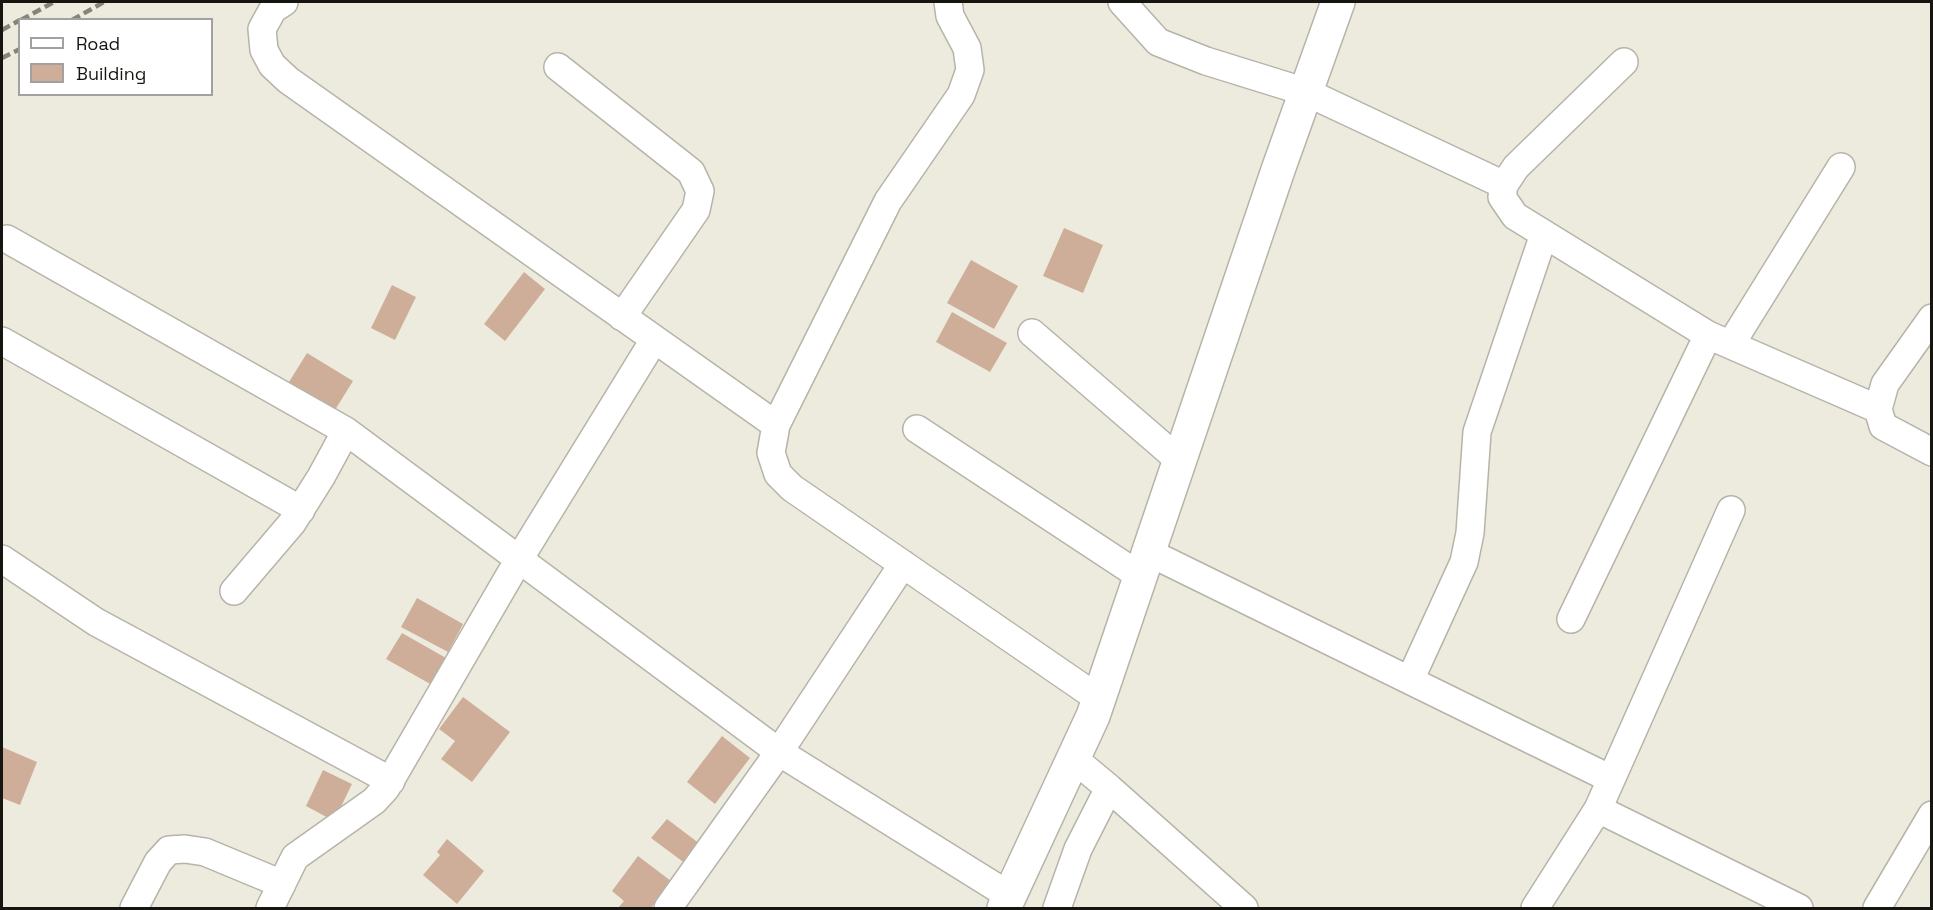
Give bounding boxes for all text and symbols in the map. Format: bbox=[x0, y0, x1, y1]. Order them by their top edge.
legend bbox=[18, 18, 213, 96]
text: Road bbox=[76, 32, 120, 55]
text: Building bbox=[76, 62, 146, 85]

